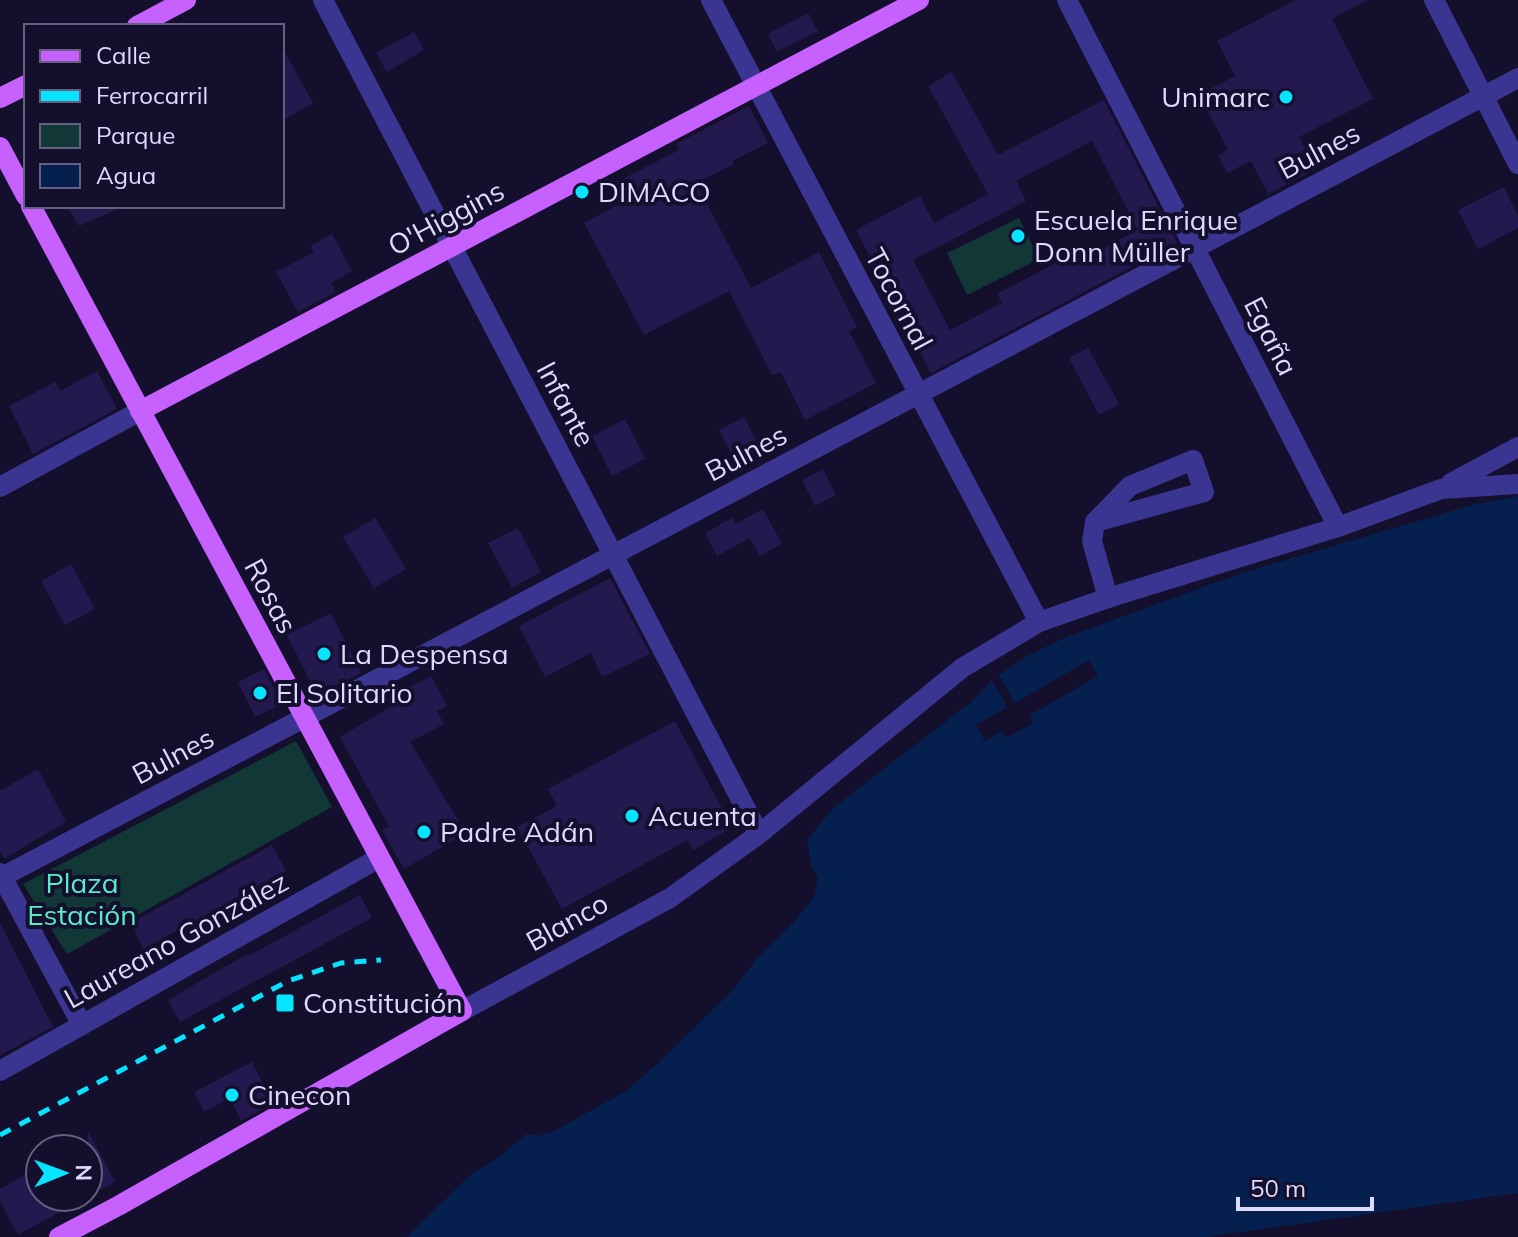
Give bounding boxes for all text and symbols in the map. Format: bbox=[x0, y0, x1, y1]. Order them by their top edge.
legend bbox=[24, 24, 284, 208]
text: Calle bbox=[96, 40, 151, 70]
place label: Unimarc bbox=[1161, 79, 1270, 114]
text: Ferrocarril bbox=[96, 80, 208, 110]
marker: Unimarc bbox=[1277, 88, 1295, 106]
street label: Bulnes bbox=[1272, 115, 1366, 187]
text: Parque bbox=[96, 120, 175, 150]
text: Agua bbox=[96, 160, 156, 190]
street label: O'Higgins bbox=[382, 172, 510, 263]
place label: DIMACO bbox=[598, 174, 711, 209]
marker: DIMACO bbox=[573, 183, 591, 201]
place label: Escuela Enrique Donn Müller bbox=[1034, 202, 1238, 269]
marker: Escuela Enrique Donn Müller bbox=[1009, 227, 1027, 245]
street label: Tocornal bbox=[858, 242, 941, 356]
street label: Egaña bbox=[1237, 291, 1306, 381]
street label: Infante bbox=[530, 355, 603, 452]
street label: Bulnes bbox=[699, 417, 793, 489]
street label: Rosas bbox=[237, 552, 306, 639]
place label: La Despensa bbox=[340, 636, 509, 671]
marker: La Despensa bbox=[315, 645, 333, 663]
place label: El Solitario bbox=[276, 675, 413, 710]
marker: El Solitario bbox=[251, 684, 269, 702]
street label: Bulnes bbox=[126, 720, 220, 792]
place label: Acuenta bbox=[648, 798, 757, 833]
marker: Acuenta bbox=[623, 807, 641, 825]
place label: Padre Adán bbox=[440, 814, 594, 849]
marker: Padre Adán bbox=[415, 823, 433, 841]
street label: Laureano González bbox=[58, 864, 294, 1016]
park label: Plaza Estación bbox=[27, 865, 137, 932]
street label: Blanco bbox=[520, 885, 614, 958]
place label: Constitución bbox=[303, 985, 463, 1020]
marker: Constitución bbox=[274, 992, 296, 1014]
place label: Cinecon bbox=[248, 1077, 351, 1112]
marker: Cinecon bbox=[223, 1086, 241, 1104]
north arrow bbox=[24, 1133, 104, 1213]
scale bar bbox=[1238, 1161, 1372, 1211]
text: N bbox=[70, 1164, 98, 1181]
text: 50 m bbox=[1250, 1173, 1306, 1203]

